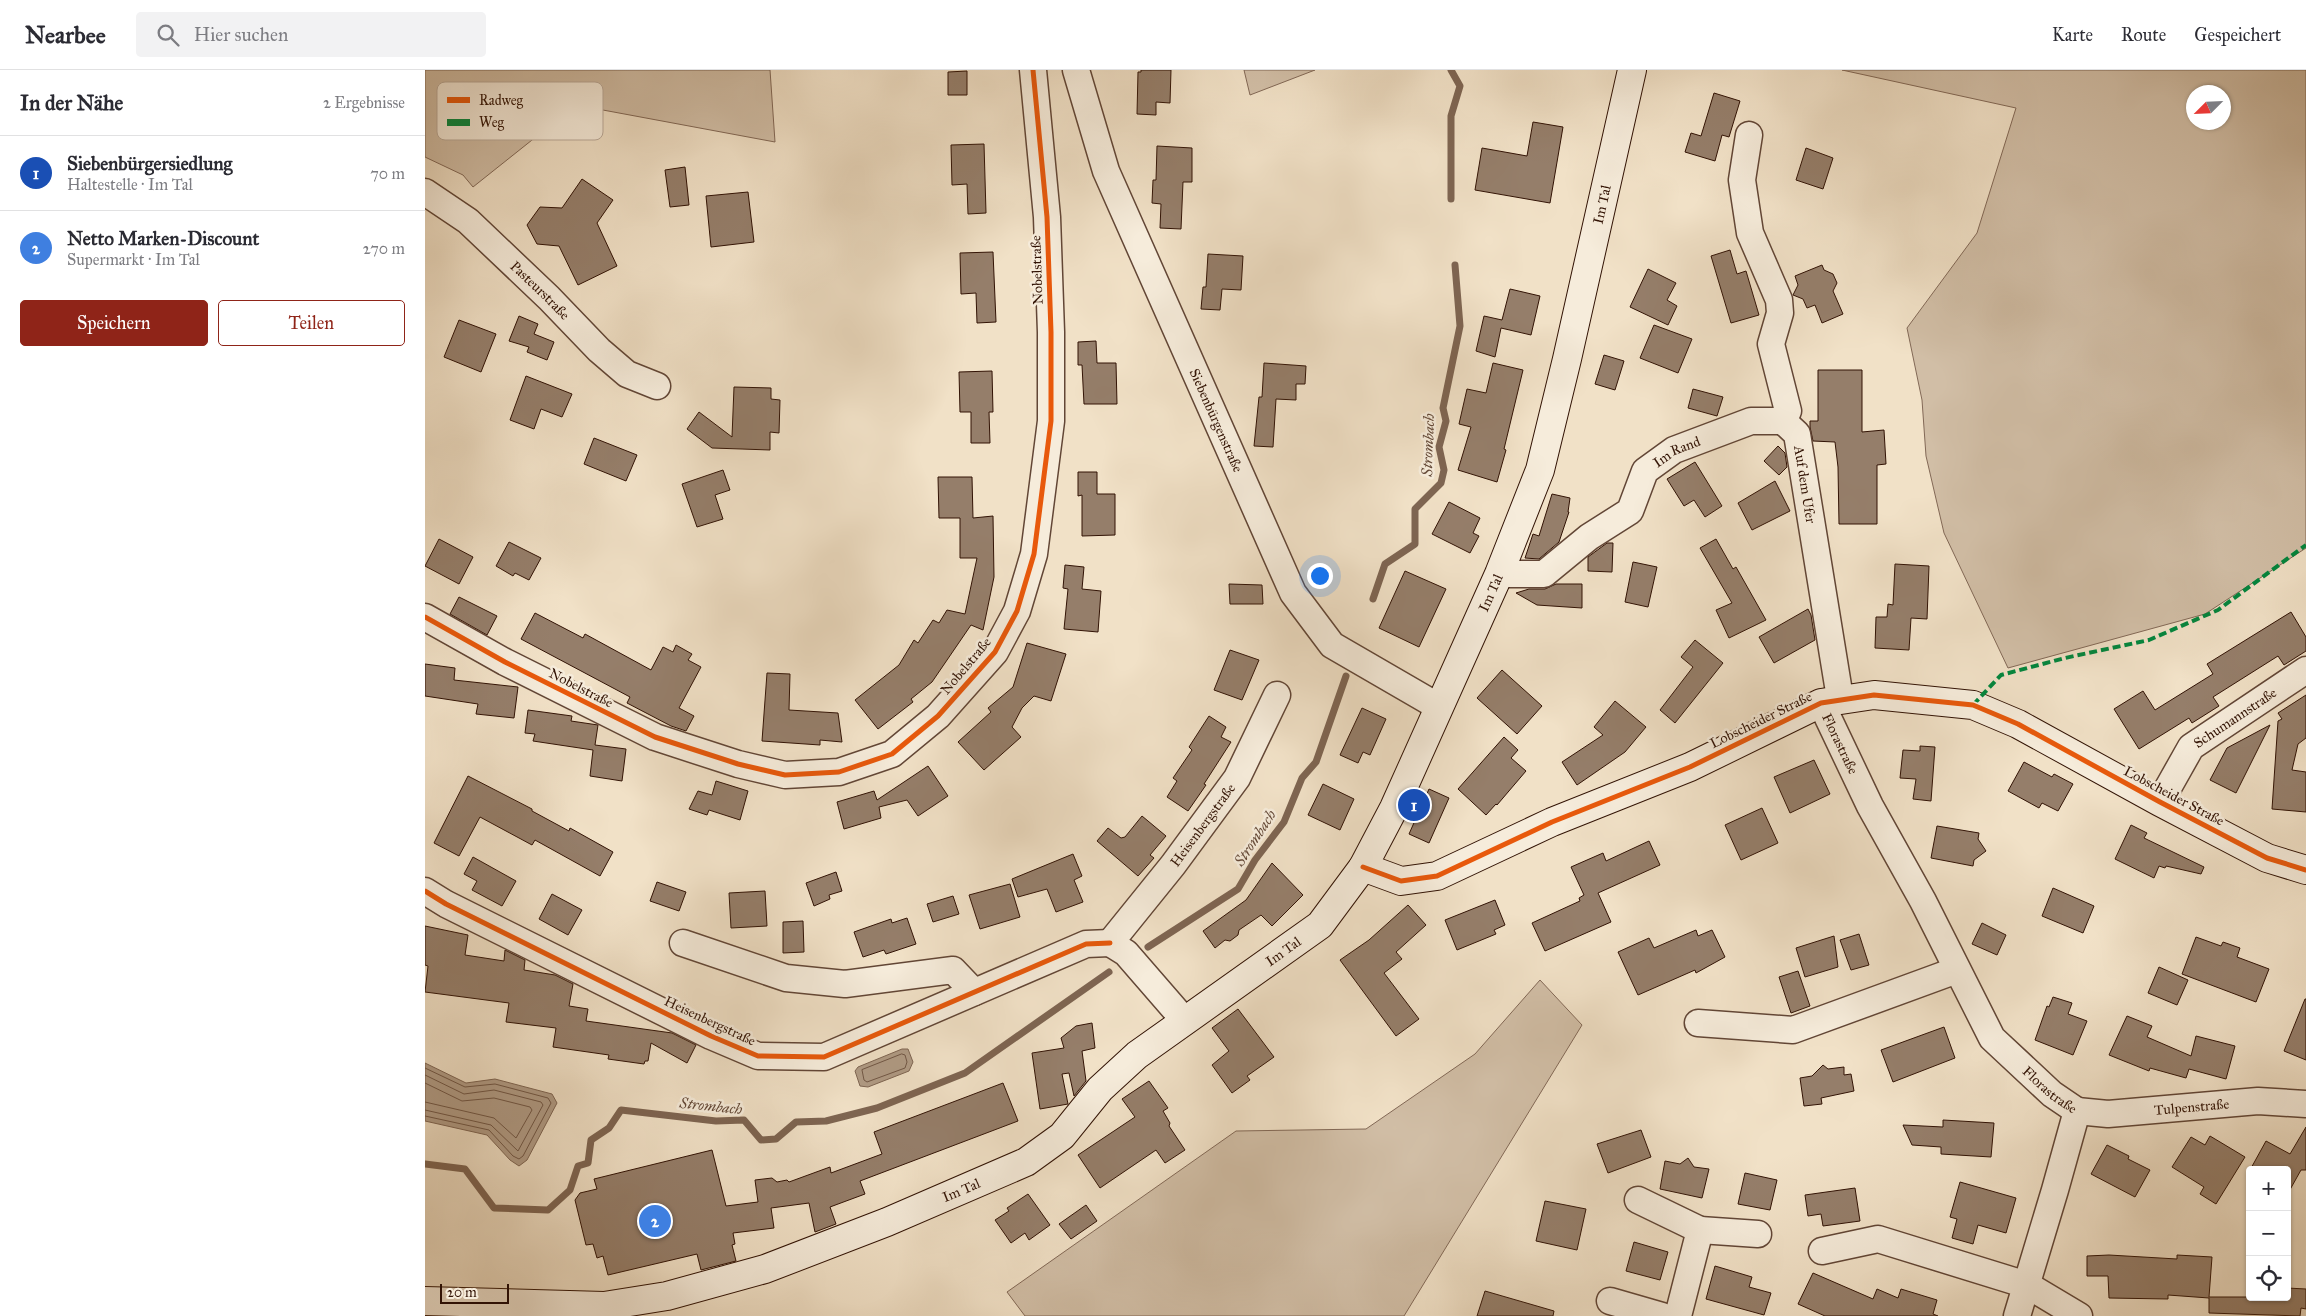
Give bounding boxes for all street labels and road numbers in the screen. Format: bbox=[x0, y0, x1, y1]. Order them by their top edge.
street label: Im Tal bbox=[1589, 183, 1614, 225]
street label: Nobelstraße bbox=[1027, 235, 1047, 305]
street label: Pasteurstraße bbox=[507, 257, 574, 323]
street label: Siebenbürgenstraße bbox=[1186, 366, 1247, 475]
street label: Im Rand bbox=[1650, 432, 1703, 471]
street label: Auf dem Ufer bbox=[1790, 443, 1820, 525]
street label: Im Tal bbox=[1475, 571, 1506, 614]
street label: Nobelstraße bbox=[937, 634, 995, 698]
street label: Nobelstraße bbox=[546, 665, 616, 711]
street label: Schumannstraße bbox=[2190, 684, 2280, 751]
street label: Lobscheider Straße bbox=[1707, 688, 1815, 752]
street label: Florastraße bbox=[1819, 710, 1862, 777]
street label: Lobscheider Straße bbox=[2121, 762, 2227, 830]
street label: Heisenbergstraße bbox=[1166, 780, 1239, 870]
street label: Im Tal bbox=[1262, 933, 1304, 969]
street label: Heisenbergstraße bbox=[662, 992, 759, 1050]
street label: Florastraße bbox=[2019, 1062, 2080, 1117]
street label: Tulpenstraße bbox=[2153, 1095, 2230, 1118]
street label: Im Tal bbox=[940, 1174, 983, 1206]

